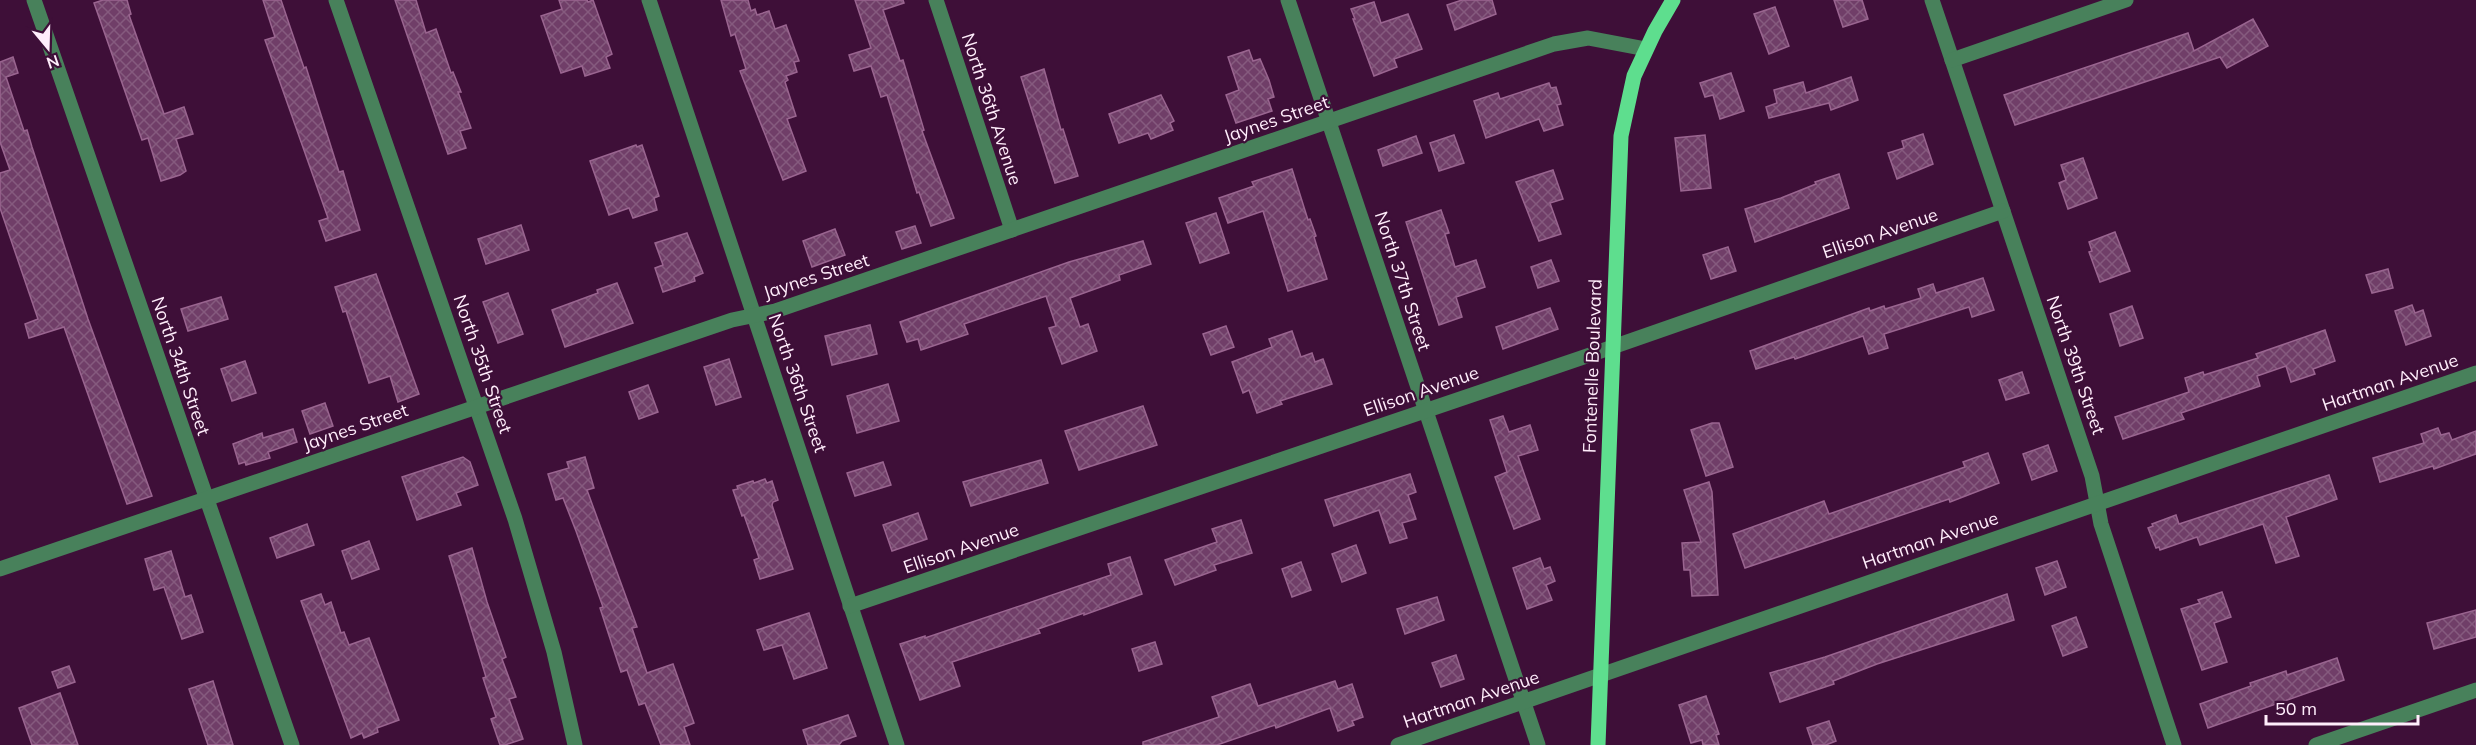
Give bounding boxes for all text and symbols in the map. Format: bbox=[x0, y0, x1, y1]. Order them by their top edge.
north arrow bbox=[18, 18, 78, 78]
street label: North 36th Avenue bbox=[957, 30, 1027, 188]
text: N bbox=[44, 51, 62, 74]
street label: Jaynes Street bbox=[1220, 90, 1332, 148]
street label: Ellison Avenue bbox=[1819, 202, 1941, 264]
street label: North 37th Street bbox=[1370, 208, 1436, 354]
street label: Jaynes Street bbox=[760, 248, 872, 304]
street label: Fontenelle Boulevard bbox=[1577, 279, 1607, 453]
street label: North 35th Street bbox=[448, 292, 518, 436]
street label: North 39th Street bbox=[2041, 293, 2111, 437]
street label: North 34th Street bbox=[146, 294, 216, 438]
street label: North 36th Street bbox=[763, 311, 833, 455]
street label: Hartman Avenue bbox=[2319, 348, 2461, 416]
street label: Ellison Avenue bbox=[1360, 360, 1482, 422]
street label: Jaynes Street bbox=[299, 398, 411, 456]
street label: Hartman Avenue bbox=[1859, 506, 2001, 574]
street label: Ellison Avenue bbox=[900, 517, 1022, 579]
street label: Hartman Avenue bbox=[1400, 665, 1542, 733]
scale bar bbox=[2266, 688, 2418, 726]
text: 50 m bbox=[2275, 697, 2317, 720]

